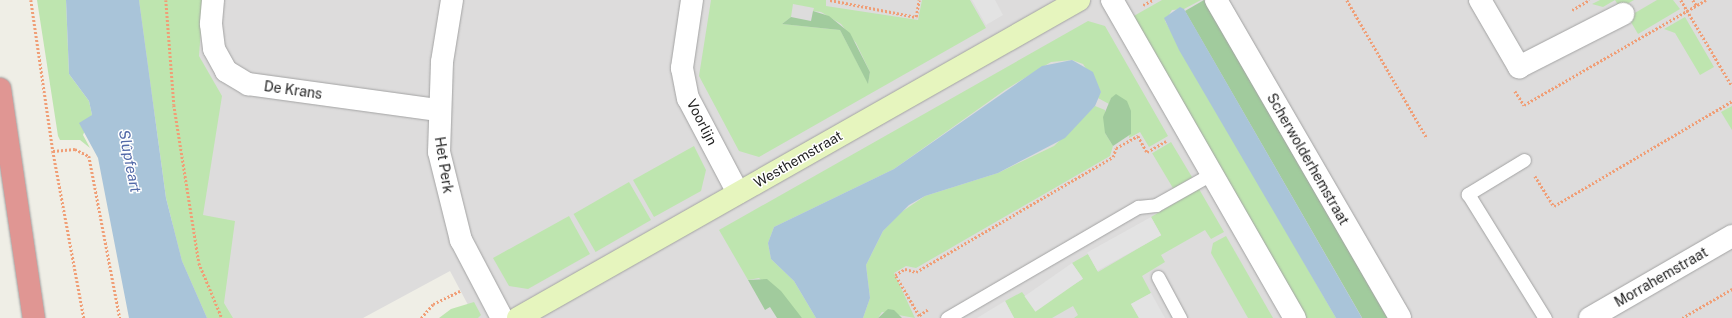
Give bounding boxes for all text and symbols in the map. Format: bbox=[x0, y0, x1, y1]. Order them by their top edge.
street label: De Krans bbox=[263, 78, 323, 102]
street label: Scherwolderhemstraat bbox=[1263, 90, 1353, 228]
street label: Voorlijn bbox=[683, 96, 721, 148]
street label: Westhemstraat bbox=[751, 127, 845, 191]
water label: Slûpfeart bbox=[115, 128, 145, 194]
street label: Het Perk bbox=[431, 135, 457, 195]
street label: Morrahemstraat bbox=[1611, 244, 1711, 310]

